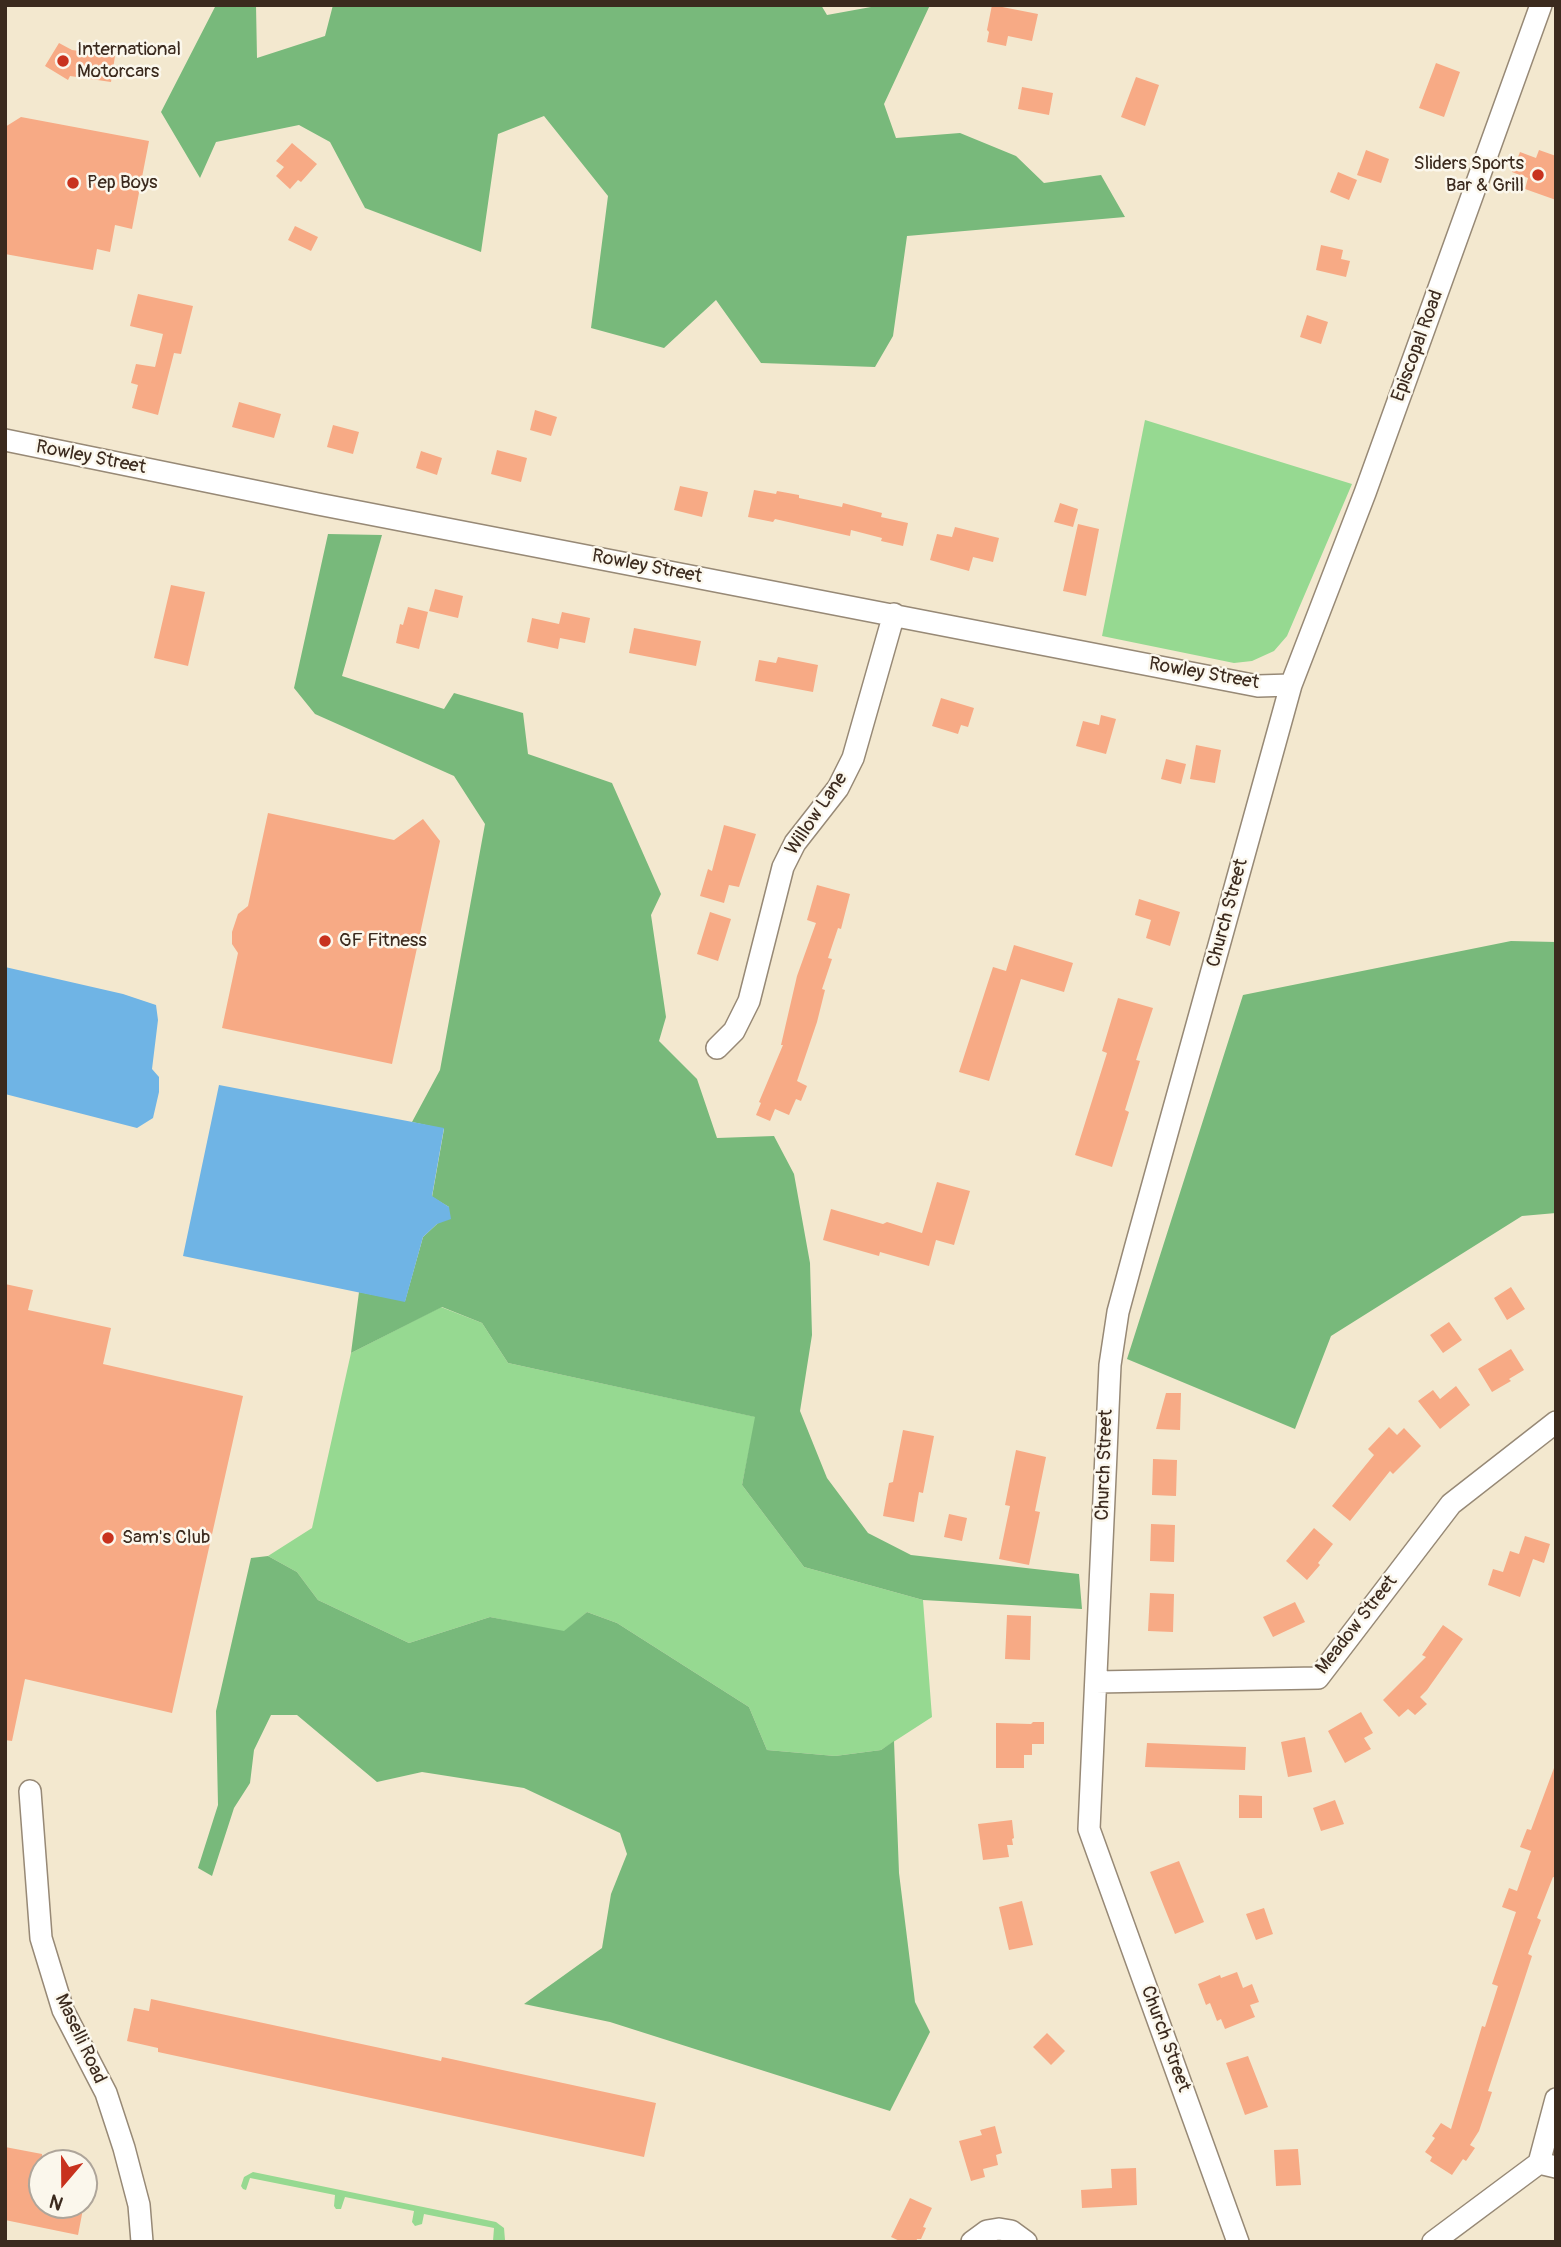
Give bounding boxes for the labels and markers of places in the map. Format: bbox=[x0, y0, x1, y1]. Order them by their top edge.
place label: International Motorcars bbox=[77, 39, 181, 83]
marker: International Motorcars bbox=[55, 53, 71, 69]
place label: Sliders Sports Bar & Grill bbox=[1414, 153, 1524, 197]
marker: Sliders Sports Bar & Grill bbox=[1530, 167, 1546, 183]
place label: Pep Boys bbox=[87, 172, 158, 194]
marker: Pep Boys bbox=[65, 175, 81, 191]
place label: GF Fitness bbox=[339, 930, 427, 952]
marker: GF Fitness bbox=[317, 933, 333, 949]
place label: Sam's Club bbox=[122, 1527, 210, 1549]
marker: Sam's Club bbox=[100, 1530, 116, 1546]

